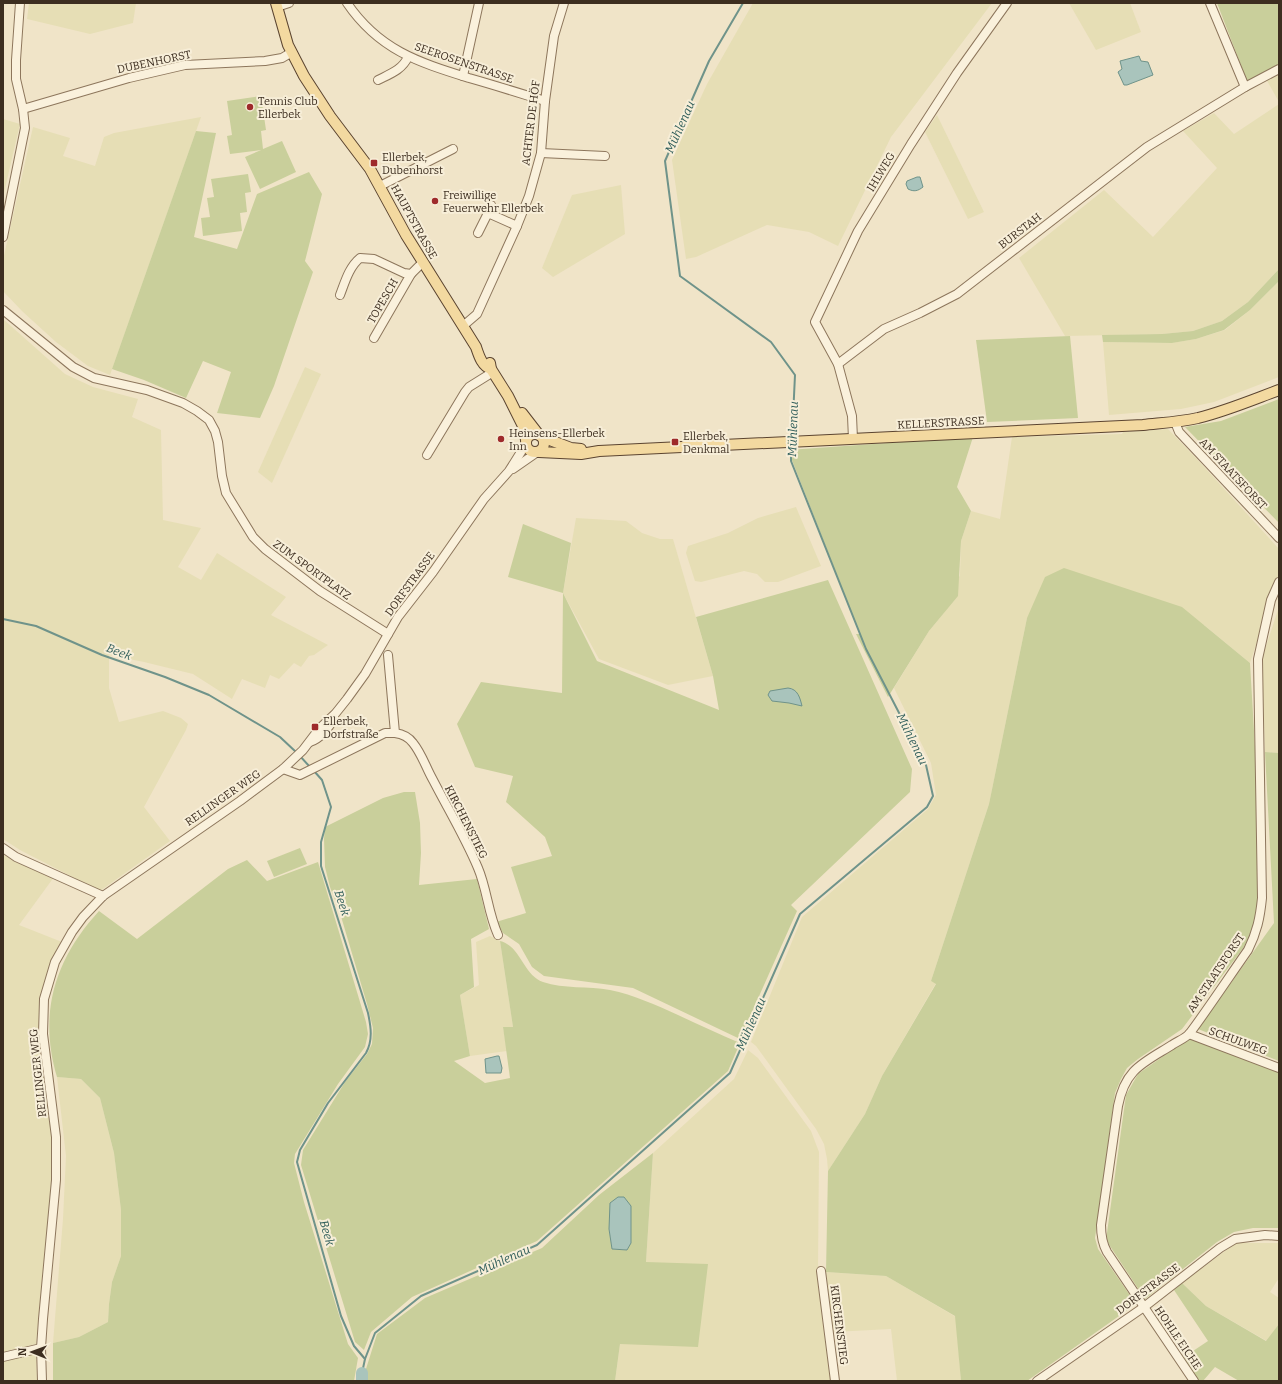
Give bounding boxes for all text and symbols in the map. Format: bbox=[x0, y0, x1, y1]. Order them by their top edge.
street label: SEEROSENSTRASSE bbox=[413, 40, 515, 86]
street label: DUBENHORST bbox=[116, 48, 193, 76]
street label: ACHTER DE HÖF bbox=[519, 80, 543, 166]
place label: Tennis Club Ellerbek bbox=[258, 95, 318, 121]
water label: Mühlenau bbox=[662, 99, 698, 155]
marker: Tennis Club Ellerbek bbox=[245, 102, 255, 112]
street label: IHLWEG bbox=[864, 150, 898, 194]
place label: Ellerbek, Dubenhorst bbox=[382, 151, 443, 177]
marker: Ellerbek, Dubenhorst bbox=[369, 158, 379, 168]
street label: HAUPTSTRASSE bbox=[388, 182, 440, 262]
place label: Freiwillige Feuerwehr Ellerbek bbox=[443, 189, 544, 215]
marker: Freiwillige Feuerwehr Ellerbek bbox=[430, 196, 440, 206]
street label: BURSTAH bbox=[996, 210, 1044, 252]
street label: TOPESCH bbox=[365, 276, 401, 326]
water label: Mühlenau bbox=[785, 401, 801, 457]
street label: KELLERSTRASSE bbox=[897, 414, 985, 432]
place label: Heinsens-Ellerbek Inn bbox=[509, 427, 606, 453]
place label: Ellerbek, Denkmal bbox=[683, 430, 730, 456]
marker: Heinsens-Ellerbek Inn bbox=[496, 434, 506, 444]
street label: AM STAATSFORST bbox=[1197, 436, 1270, 513]
marker: Ellerbek, Denkmal bbox=[670, 437, 680, 447]
street label: ZUM SPORTPLATZ bbox=[271, 537, 354, 603]
street label: DORFSTRASSE bbox=[382, 549, 438, 619]
water label: Beek bbox=[104, 641, 134, 663]
water label: Mühlenau bbox=[894, 711, 930, 767]
place label: Ellerbek, Dorfstraße bbox=[323, 715, 379, 741]
marker: Ellerbek, Dorfstraße bbox=[310, 722, 320, 732]
street label: RELLINGER WEG bbox=[183, 767, 263, 829]
street label: KIRCHENSTIEG bbox=[442, 783, 490, 861]
water label: Beek bbox=[331, 888, 353, 918]
street label: AM STAATSFORST bbox=[1185, 930, 1248, 1015]
water label: Mühlenau bbox=[733, 996, 769, 1052]
street label: SCHULWEG bbox=[1207, 1024, 1269, 1058]
street label: RELLINGER WEG bbox=[27, 1028, 49, 1118]
water label: Beek bbox=[317, 1219, 337, 1248]
water label: Mühlenau bbox=[476, 1242, 532, 1278]
street label: DORFSTRASSE bbox=[1114, 1261, 1183, 1317]
street label: KIRCHENSTIEG bbox=[828, 1284, 850, 1366]
street label: HOHLE EICHE bbox=[1152, 1304, 1204, 1373]
north arrow bbox=[12, 1332, 52, 1372]
text: N bbox=[16, 1347, 29, 1356]

